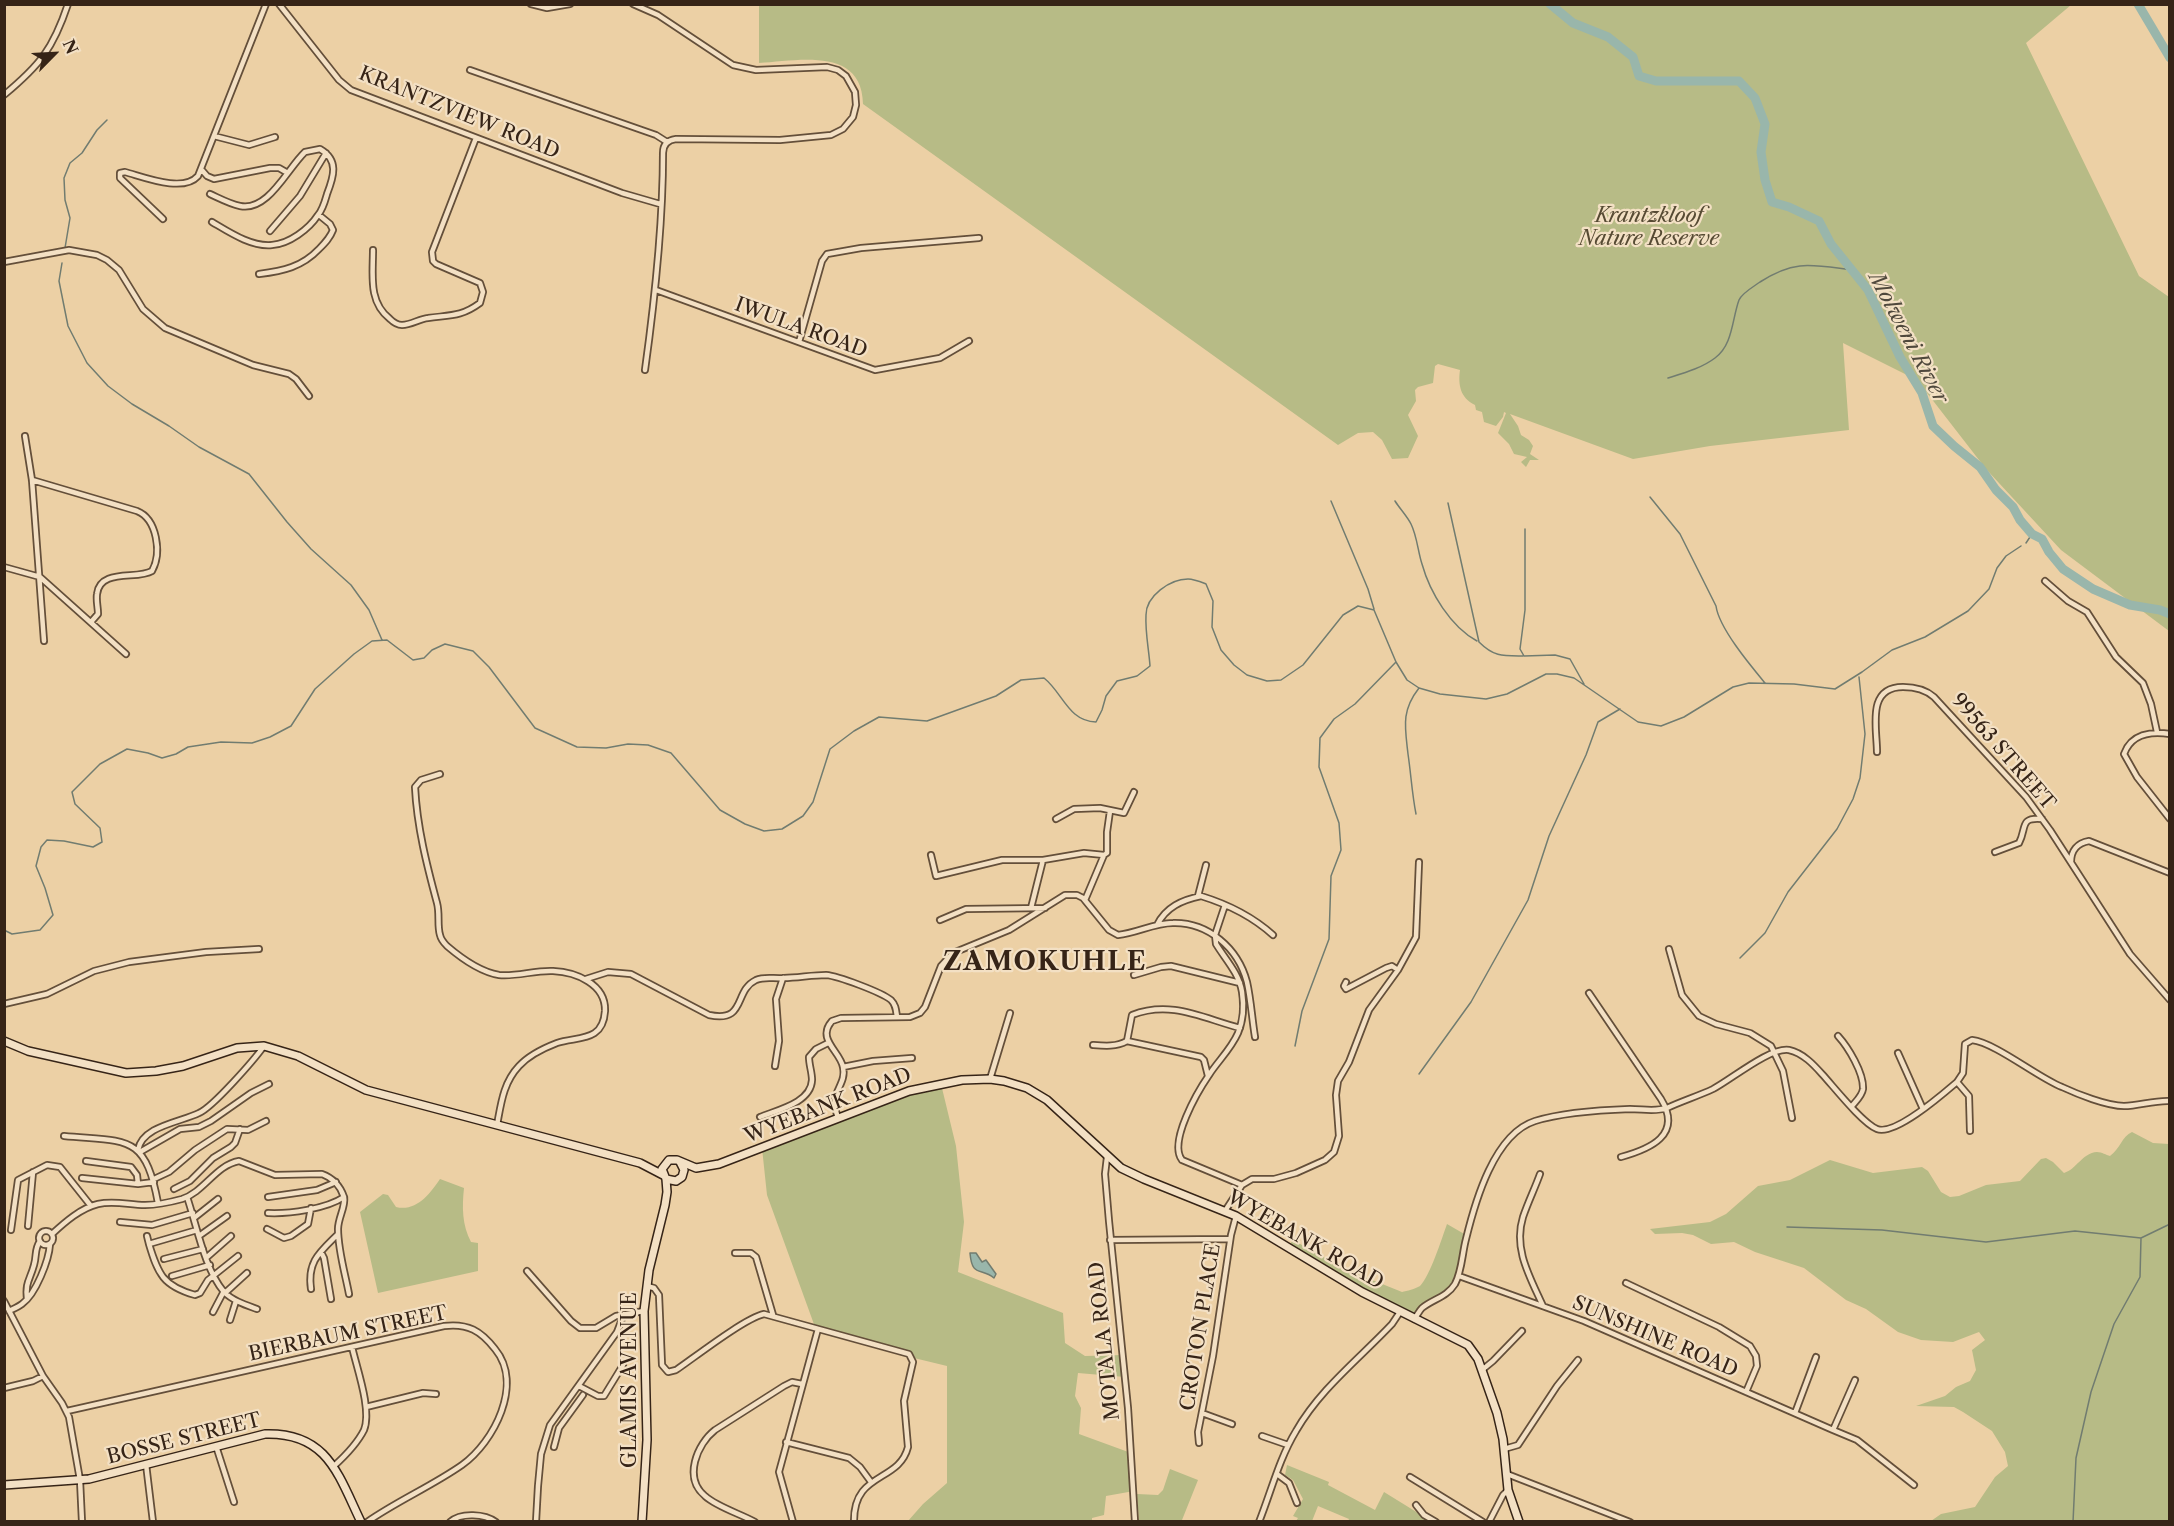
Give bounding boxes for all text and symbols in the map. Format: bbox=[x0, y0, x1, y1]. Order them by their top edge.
north arrow bbox=[24, 24, 84, 84]
text: N bbox=[58, 36, 82, 57]
street label: KRANTZVIEW ROAD bbox=[355, 62, 563, 164]
park label: Krantzkloof Nature Reserve bbox=[1579, 204, 1719, 251]
water label: Molweni River bbox=[1863, 268, 1953, 408]
street label: IWULA ROAD bbox=[731, 293, 871, 363]
street label: 99563 STREET bbox=[1946, 689, 2060, 815]
district label: ZAMOKUHLE bbox=[943, 946, 1147, 978]
street label: WYEBANK ROAD bbox=[741, 1063, 915, 1149]
street label: WYEBANK ROAD bbox=[1222, 1185, 1388, 1295]
street label: CROTON PLACE bbox=[1176, 1242, 1226, 1412]
street label: MOTALA ROAD bbox=[1085, 1260, 1125, 1422]
street label: SUNSHINE ROAD bbox=[1569, 1291, 1741, 1383]
street label: GLAMIS AVENUE bbox=[618, 1292, 642, 1468]
street label: BIERBAUM STREET bbox=[246, 1301, 450, 1367]
street label: BOSSE STREET bbox=[105, 1408, 263, 1470]

